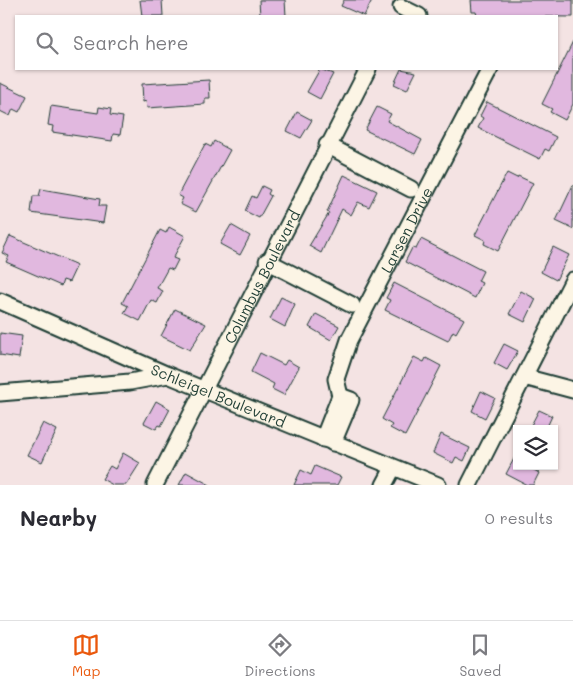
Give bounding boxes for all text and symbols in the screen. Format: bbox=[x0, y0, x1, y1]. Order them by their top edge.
search box bbox=[15, 15, 558, 70]
icon: search bbox=[33, 29, 61, 57]
text: Search here bbox=[73, 30, 189, 55]
street label: Larsen Drive bbox=[376, 183, 437, 276]
street label: Columbus Boulevard bbox=[219, 207, 304, 347]
street label: Schleigel Boulevard bbox=[148, 359, 289, 432]
map controls bbox=[513, 425, 558, 470]
button: layers bbox=[513, 425, 558, 470]
text: Nearby bbox=[20, 504, 97, 531]
text: 0 results bbox=[485, 507, 553, 528]
tab: Map bbox=[72, 631, 100, 680]
tab: Directions bbox=[244, 631, 316, 680]
tab: Saved bbox=[459, 631, 501, 680]

